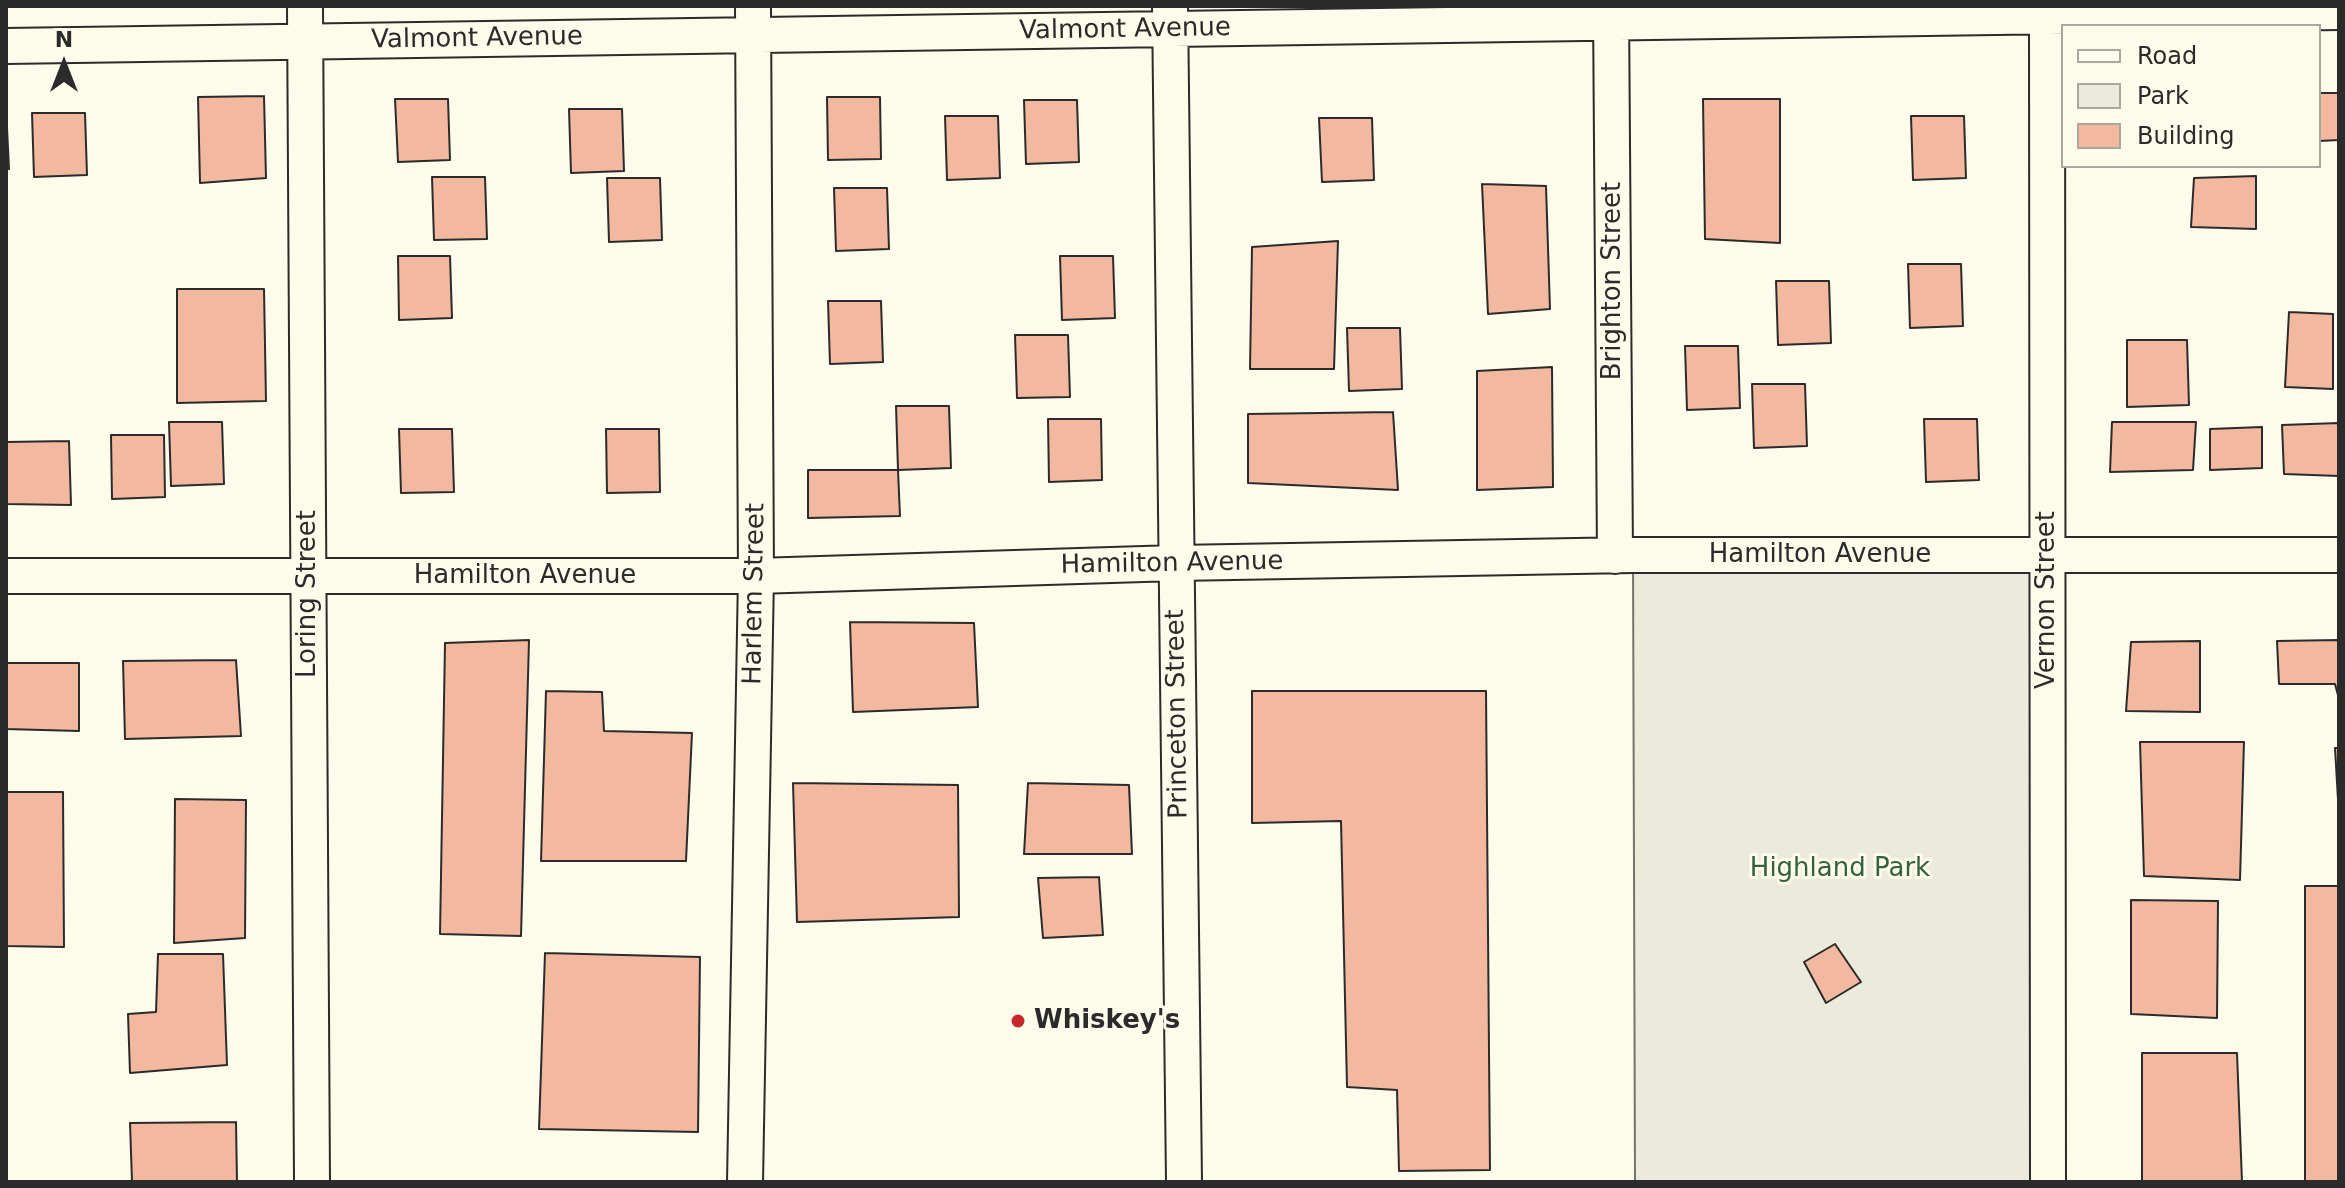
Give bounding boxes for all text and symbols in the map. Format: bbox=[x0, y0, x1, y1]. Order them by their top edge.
street label: Valmont Avenue bbox=[1019, 13, 1231, 47]
street label: Valmont Avenue bbox=[371, 22, 583, 56]
north arrow bbox=[24, 24, 104, 104]
legend bbox=[2061, 24, 2321, 168]
text: N bbox=[55, 27, 73, 52]
text: Road bbox=[2137, 42, 2197, 70]
text: Park bbox=[2137, 82, 2189, 110]
text: Building bbox=[2137, 122, 2234, 150]
street label: Brighton Street bbox=[1597, 182, 1629, 380]
street label: Harlem Street bbox=[738, 503, 772, 685]
street label: Loring Street bbox=[292, 510, 324, 678]
street label: Vernon Street bbox=[2031, 511, 2063, 689]
street label: Hamilton Avenue bbox=[1709, 539, 1931, 571]
street label: Hamilton Avenue bbox=[1060, 546, 1284, 582]
street label: Hamilton Avenue bbox=[414, 560, 636, 592]
street label: Princeton Street bbox=[1161, 609, 1195, 819]
park label: Highland Park bbox=[1750, 853, 1930, 885]
place label: Whiskey's bbox=[1034, 1005, 1180, 1037]
marker: Whiskey's bbox=[1009, 1012, 1027, 1030]

